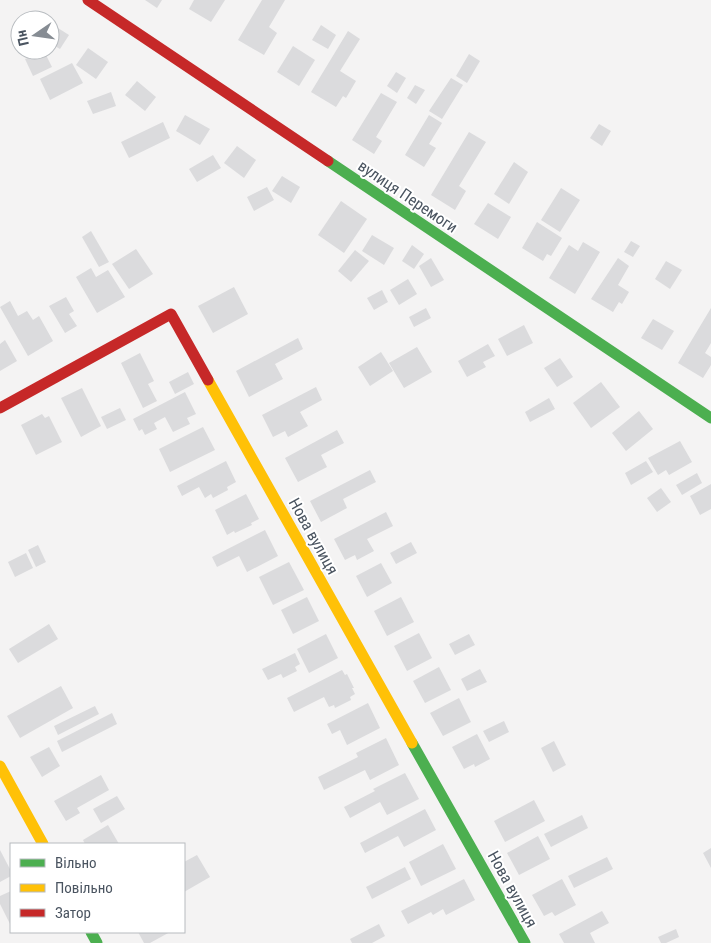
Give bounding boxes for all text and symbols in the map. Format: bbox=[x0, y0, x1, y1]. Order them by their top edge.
north arrow bbox=[10, 10, 60, 60]
text: Пн bbox=[13, 29, 32, 47]
street label: вулиця Перемоги bbox=[354, 156, 461, 237]
street label: Нова вулиця bbox=[285, 495, 342, 578]
legend bbox=[10, 843, 185, 933]
street label: Нова вулиця bbox=[484, 848, 541, 931]
text: Вільно bbox=[55, 854, 97, 872]
text: Повільно bbox=[55, 879, 113, 897]
text: Затор bbox=[55, 904, 91, 922]

